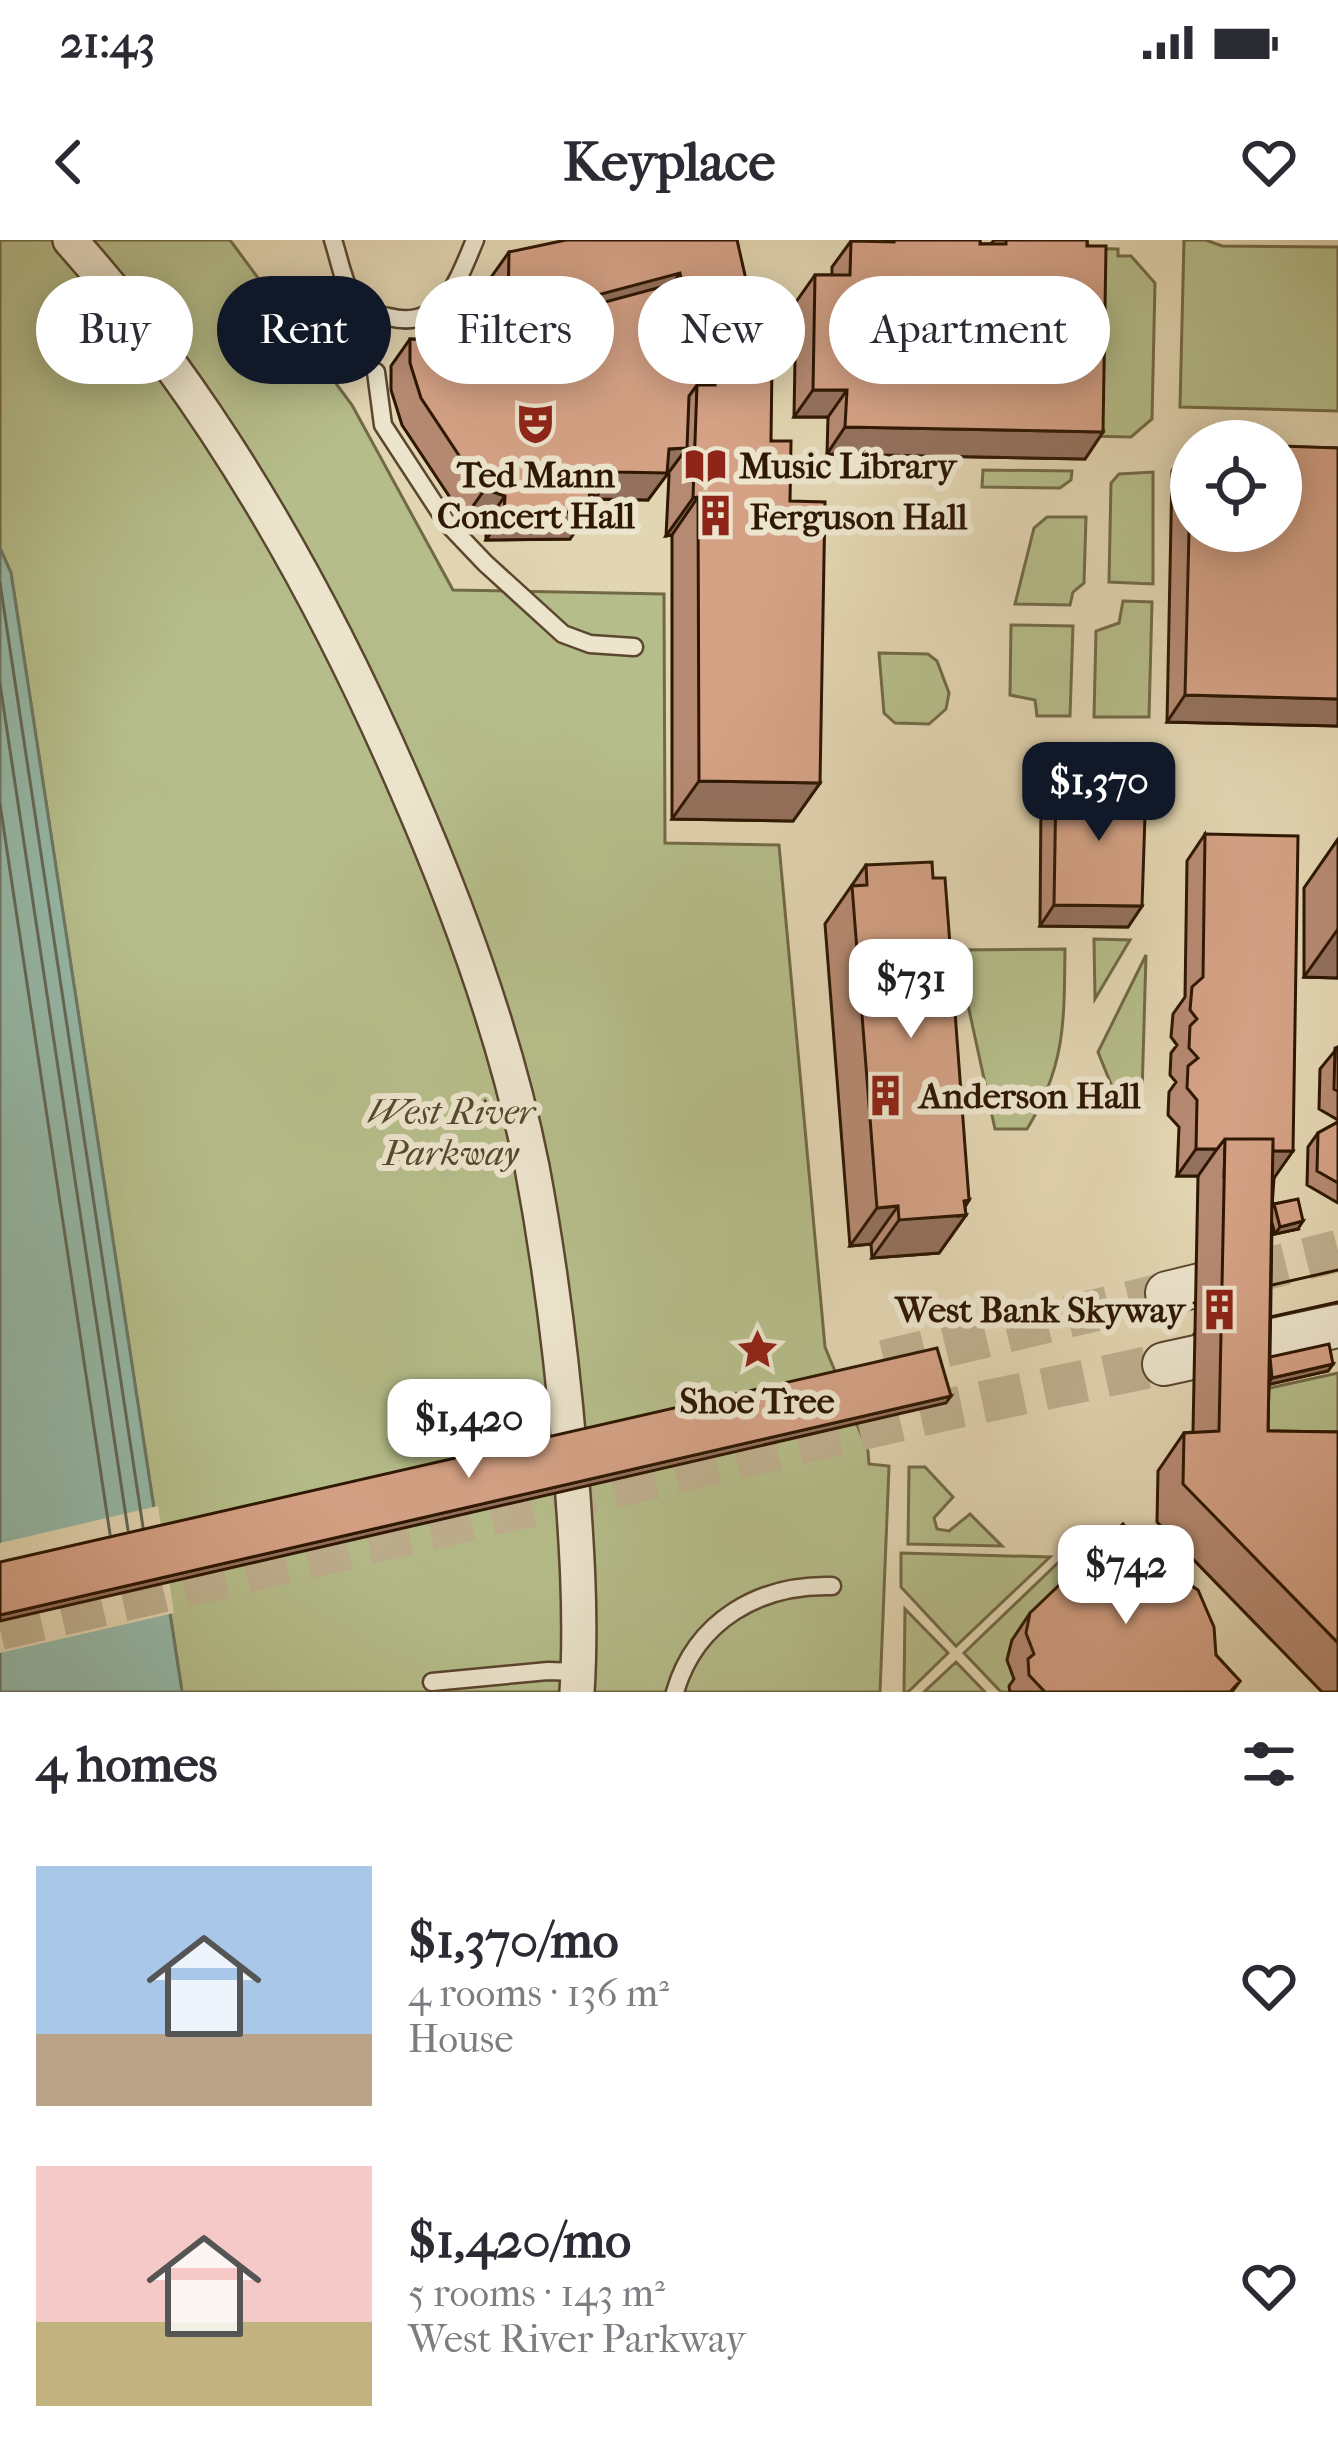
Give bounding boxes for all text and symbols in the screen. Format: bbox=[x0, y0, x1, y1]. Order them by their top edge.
text: 21:43 bbox=[60, 16, 155, 69]
icon: back bbox=[36, 129, 102, 195]
icon: heart bbox=[1236, 129, 1302, 195]
text: Keyplace bbox=[563, 131, 775, 194]
chip: Buy bbox=[36, 276, 193, 384]
chip: Rent bbox=[217, 276, 391, 384]
chip: Filters bbox=[415, 276, 614, 384]
chip: New bbox=[638, 276, 805, 384]
chip: Apartment bbox=[829, 276, 1110, 384]
theatre icon: Ted Mann Concert Hall bbox=[513, 401, 559, 447]
map controls bbox=[1170, 420, 1302, 552]
button: locate bbox=[1170, 420, 1302, 552]
library icon: Music Library bbox=[682, 442, 728, 488]
place label: Music Library bbox=[739, 445, 958, 487]
place label: Ted Mann Concert Hall bbox=[437, 454, 635, 537]
building icon: Ferguson Hall bbox=[693, 493, 739, 539]
place label: Ferguson Hall bbox=[750, 496, 967, 538]
pin: $1,370 bbox=[1001, 742, 1197, 844]
text: $1,370 bbox=[1049, 758, 1149, 804]
pin: $731 bbox=[840, 939, 982, 1041]
text: $731 bbox=[876, 955, 946, 1001]
building icon: Anderson Hall bbox=[862, 1072, 908, 1118]
place label: Anderson Hall bbox=[917, 1075, 1141, 1117]
park label: West River Parkway bbox=[367, 1091, 538, 1174]
building icon: West Bank Skyway bbox=[1196, 1286, 1242, 1332]
place label: West Bank Skyway bbox=[893, 1289, 1187, 1331]
place icon: Shoe Tree bbox=[734, 1327, 780, 1373]
pin: $1,420 bbox=[371, 1379, 567, 1481]
place label: Shoe Tree bbox=[680, 1380, 835, 1422]
text: $1,420 bbox=[414, 1395, 524, 1441]
pin: $742 bbox=[1055, 1525, 1197, 1627]
text: $742 bbox=[1085, 1541, 1167, 1587]
icon: filters bbox=[1236, 1731, 1302, 1797]
text: 4 homes bbox=[36, 1734, 217, 1794]
text: $1,370/mo bbox=[408, 1910, 619, 1970]
icon: home bbox=[132, 1914, 276, 2058]
icon: heart bbox=[1236, 1953, 1302, 2019]
text: 4 rooms · 136 m² bbox=[408, 1970, 669, 2016]
text: House bbox=[408, 2016, 514, 2062]
text: $1,420/mo bbox=[408, 2210, 631, 2270]
icon: home bbox=[132, 2214, 276, 2358]
icon: heart bbox=[1236, 2253, 1302, 2319]
text: 5 rooms · 143 m² bbox=[408, 2270, 665, 2316]
text: West River Parkway bbox=[408, 2316, 746, 2362]

